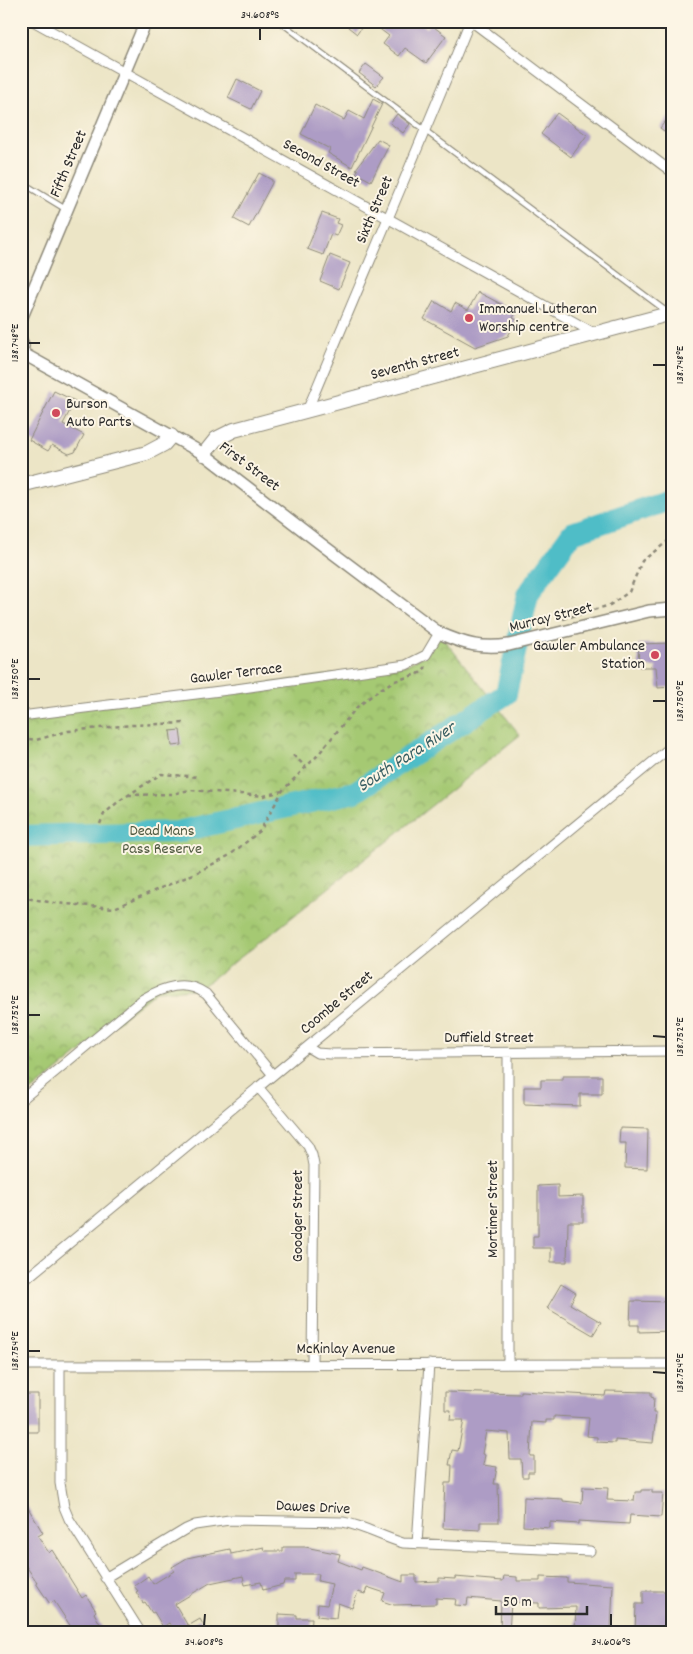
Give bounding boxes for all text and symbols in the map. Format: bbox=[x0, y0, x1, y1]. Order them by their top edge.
text: 34.608°S bbox=[241, 7, 279, 24]
street label: Fifth Street bbox=[44, 127, 94, 201]
street label: Second Street bbox=[278, 133, 364, 195]
street label: Sixth Street bbox=[350, 172, 400, 247]
place label: Immanuel Lutheran Worship centre bbox=[479, 298, 597, 339]
marker: Immanuel Lutheran Worship centre bbox=[463, 312, 475, 324]
text: 138.748°E bbox=[7, 323, 24, 362]
street label: Seventh Street bbox=[368, 341, 462, 387]
text: 138.748°E bbox=[672, 345, 689, 384]
place label: Burson Auto Parts bbox=[66, 393, 132, 434]
marker: Burson Auto Parts bbox=[50, 407, 62, 419]
street label: First Street bbox=[214, 436, 284, 498]
street label: Murray Street bbox=[507, 597, 595, 639]
place label: Gawler Ambulance Station bbox=[533, 635, 645, 676]
marker: Gawler Ambulance Station bbox=[649, 649, 661, 661]
street label: Gawler Terrace bbox=[189, 657, 283, 691]
text: 138.750°E bbox=[7, 658, 24, 699]
text: 138.750°E bbox=[672, 680, 689, 721]
water label: South Para River bbox=[353, 716, 463, 799]
park label: Dead Mans Pass Reserve bbox=[122, 820, 202, 861]
street label: Coombe Street bbox=[295, 965, 379, 1041]
text: 138.752°E bbox=[7, 995, 24, 1035]
text: 138.752°E bbox=[672, 1017, 689, 1057]
street label: Duffield Street bbox=[444, 1027, 534, 1050]
street label: Mortimer Street bbox=[482, 1160, 505, 1258]
street label: Goodger Street bbox=[287, 1170, 310, 1262]
text: 138.754°E bbox=[7, 1331, 24, 1371]
street label: McKinlay Avenue bbox=[297, 1338, 395, 1361]
text: 138.754°E bbox=[672, 1353, 689, 1393]
street label: Dawes Drive bbox=[275, 1495, 351, 1521]
scale bar bbox=[496, 1584, 587, 1616]
text: 50 m bbox=[503, 1592, 532, 1614]
text: 34.608°S bbox=[185, 1634, 223, 1651]
text: 34.606°S bbox=[591, 1634, 631, 1651]

